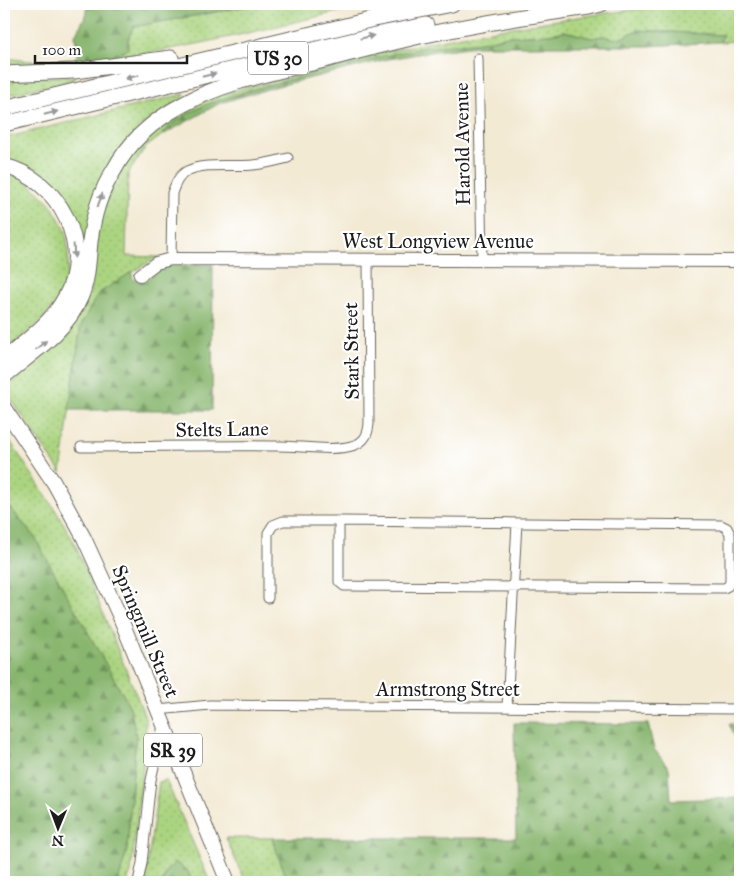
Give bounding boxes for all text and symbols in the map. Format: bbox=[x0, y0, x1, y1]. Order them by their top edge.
scale bar bbox=[35, 32, 188, 64]
one-way arrow bbox=[360, 33, 375, 41]
text: 100 m bbox=[42, 41, 82, 59]
road number: US 30 bbox=[248, 42, 308, 74]
one-way arrow bbox=[202, 71, 217, 79]
one-way arrow bbox=[124, 73, 139, 81]
street label: Harold Avenue bbox=[449, 82, 475, 206]
one-way arrow bbox=[44, 109, 59, 117]
one-way arrow bbox=[97, 192, 104, 207]
street label: West Longview Avenue bbox=[342, 229, 534, 254]
one-way arrow bbox=[71, 243, 79, 259]
street label: Stark Street bbox=[338, 302, 364, 400]
one-way arrow bbox=[35, 339, 47, 351]
street label: Stelts Lane bbox=[175, 416, 269, 442]
street label: Springmill Street bbox=[106, 561, 185, 701]
street label: Armstrong Street bbox=[375, 677, 520, 702]
road number: SR 39 bbox=[144, 734, 202, 766]
north arrow bbox=[32, 804, 82, 854]
text: N bbox=[52, 832, 64, 849]

